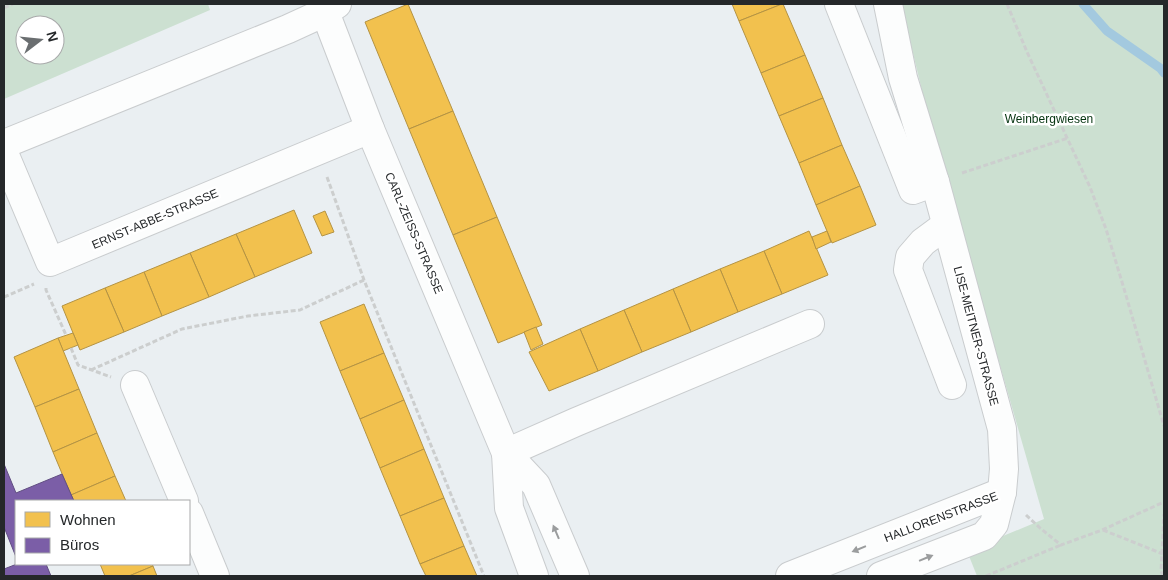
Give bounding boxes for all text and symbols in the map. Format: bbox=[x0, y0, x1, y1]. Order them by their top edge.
north arrow bbox=[15, 15, 65, 65]
text: N bbox=[43, 29, 62, 43]
park label: Weinbergwiesen bbox=[1005, 112, 1093, 126]
street label: CARL-ZEISS-STRASSE bbox=[382, 170, 446, 296]
street label: ERNST-ABBE-STRASSE bbox=[90, 186, 220, 252]
street label: LISE-MEITNER-STRASSE bbox=[951, 265, 1001, 407]
street label: HALLORENSTRASSE bbox=[882, 489, 1000, 545]
legend bbox=[15, 500, 190, 565]
text: Wohnen bbox=[60, 511, 116, 528]
one-way arrow bbox=[551, 524, 559, 539]
text: Büros bbox=[60, 536, 99, 553]
one-way arrow bbox=[851, 545, 866, 553]
one-way arrow bbox=[919, 554, 933, 562]

